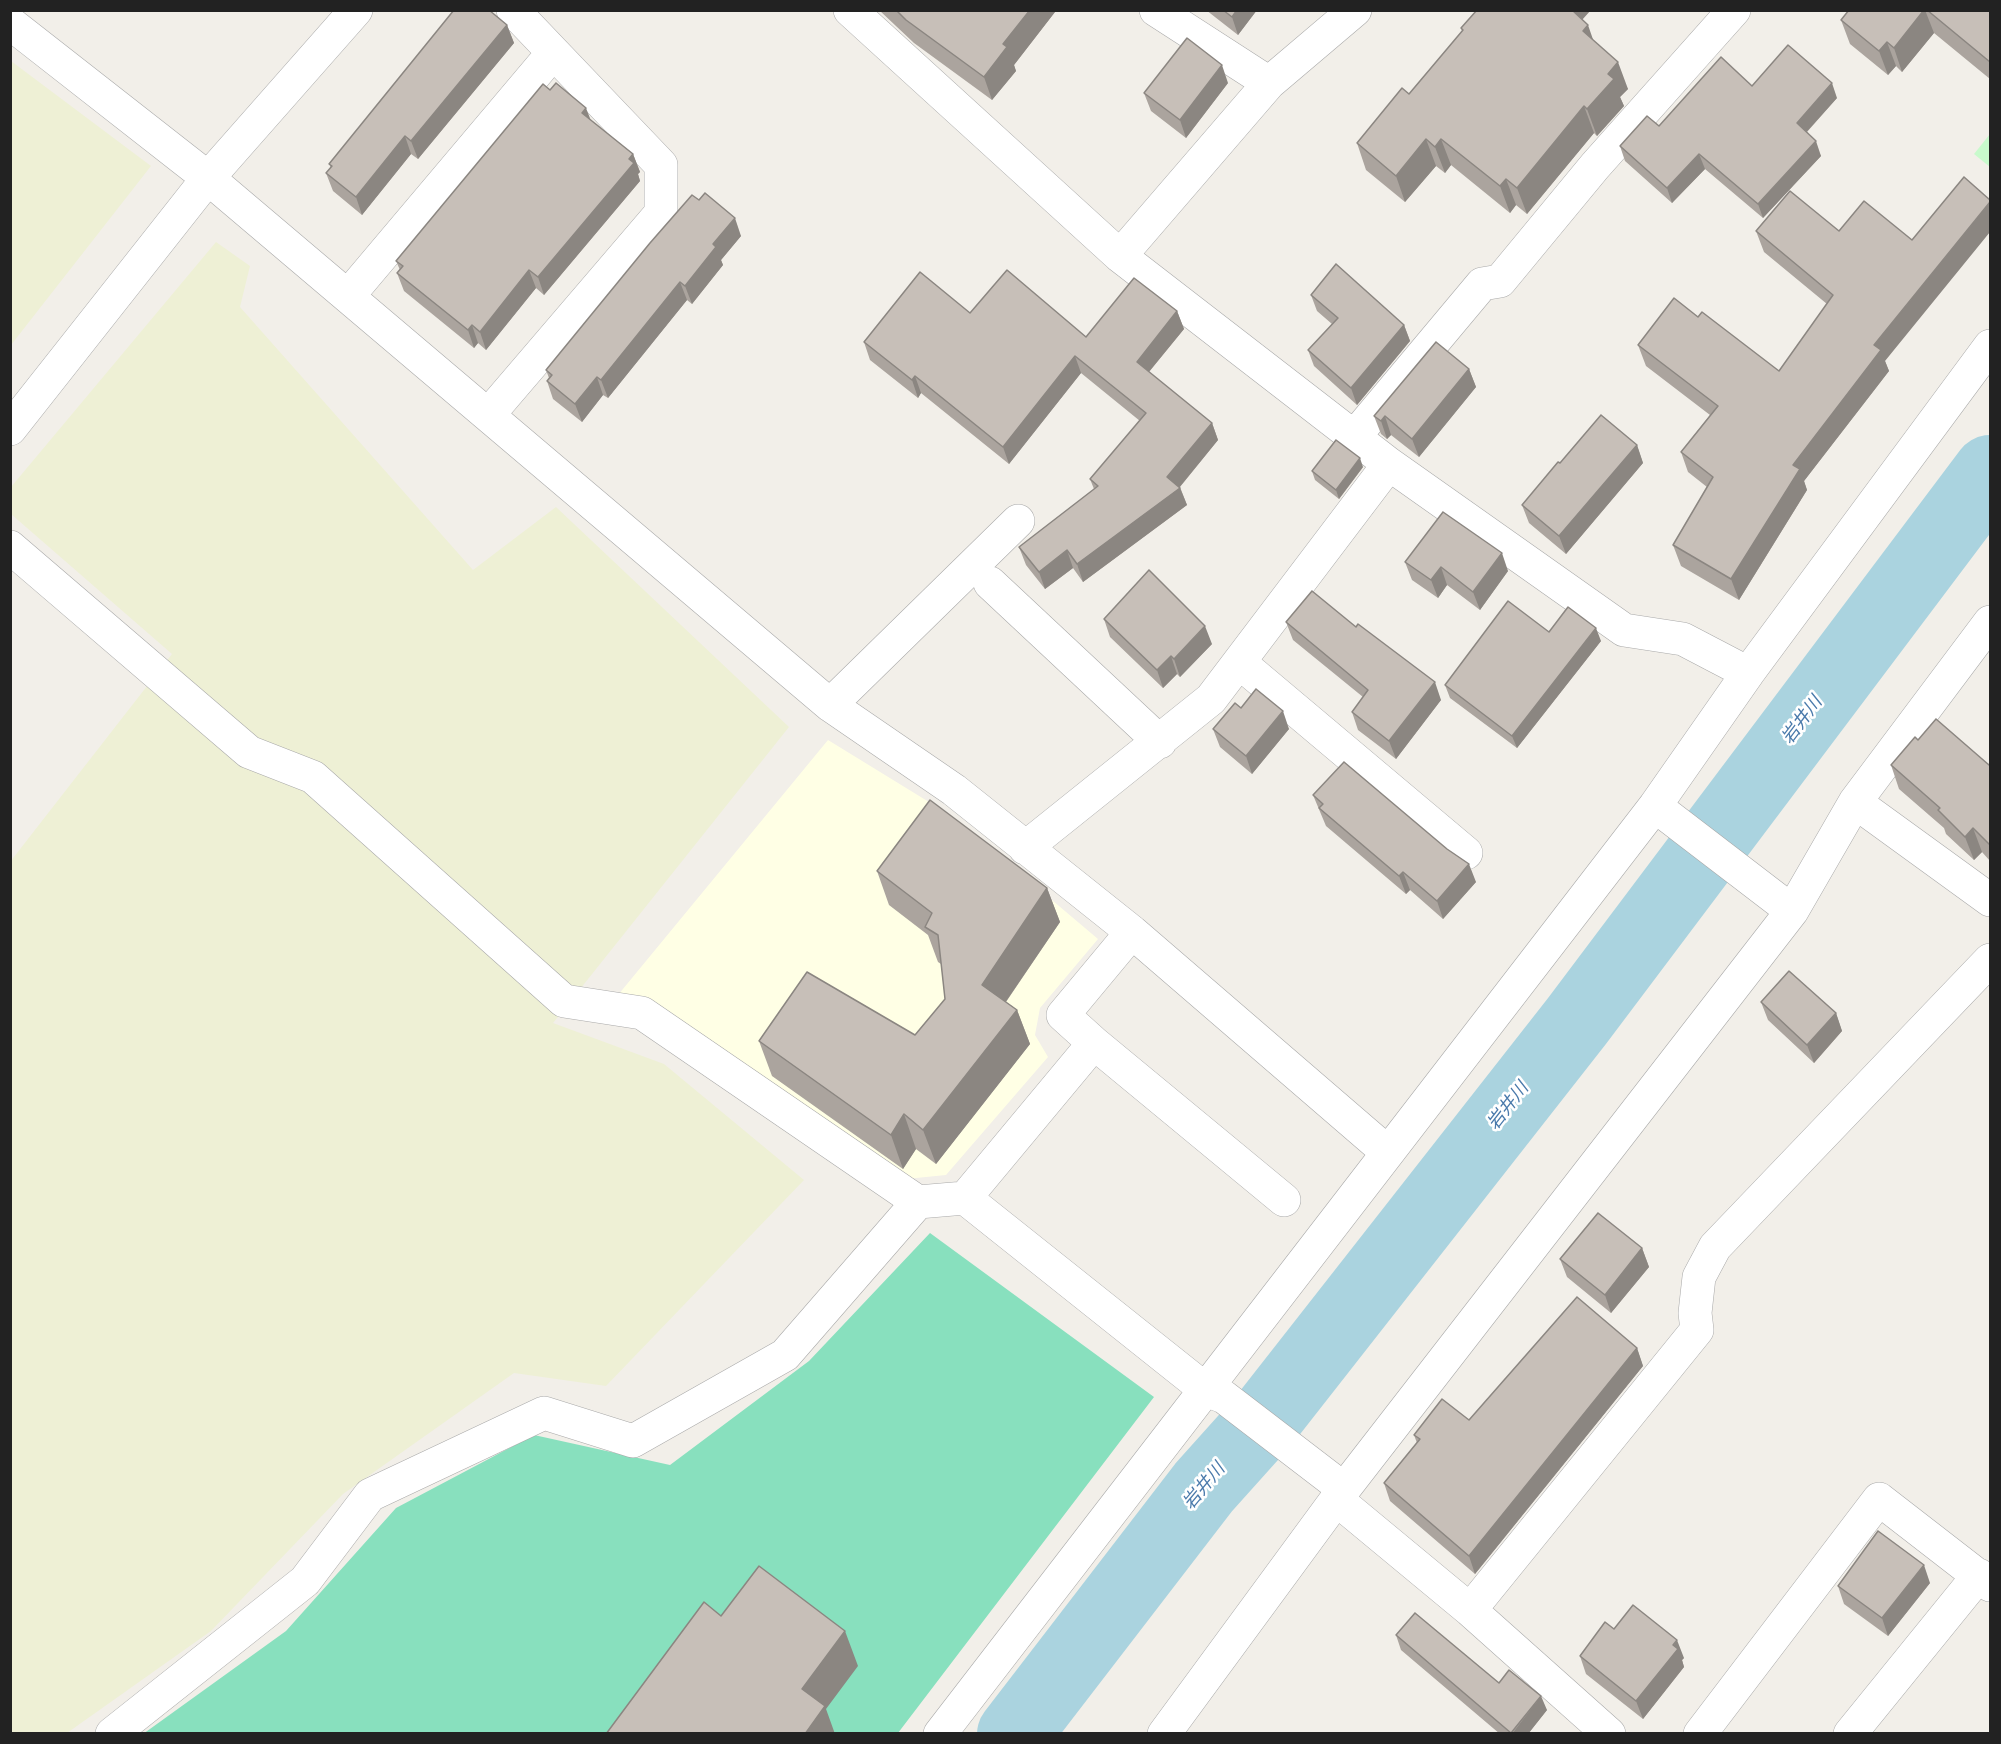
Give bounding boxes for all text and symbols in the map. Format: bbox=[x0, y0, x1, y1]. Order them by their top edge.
water label: 岩井川 bbox=[1778, 693, 1828, 749]
water label: 岩井川 bbox=[1484, 1079, 1534, 1135]
water label: 岩井川 bbox=[1179, 1459, 1231, 1515]

